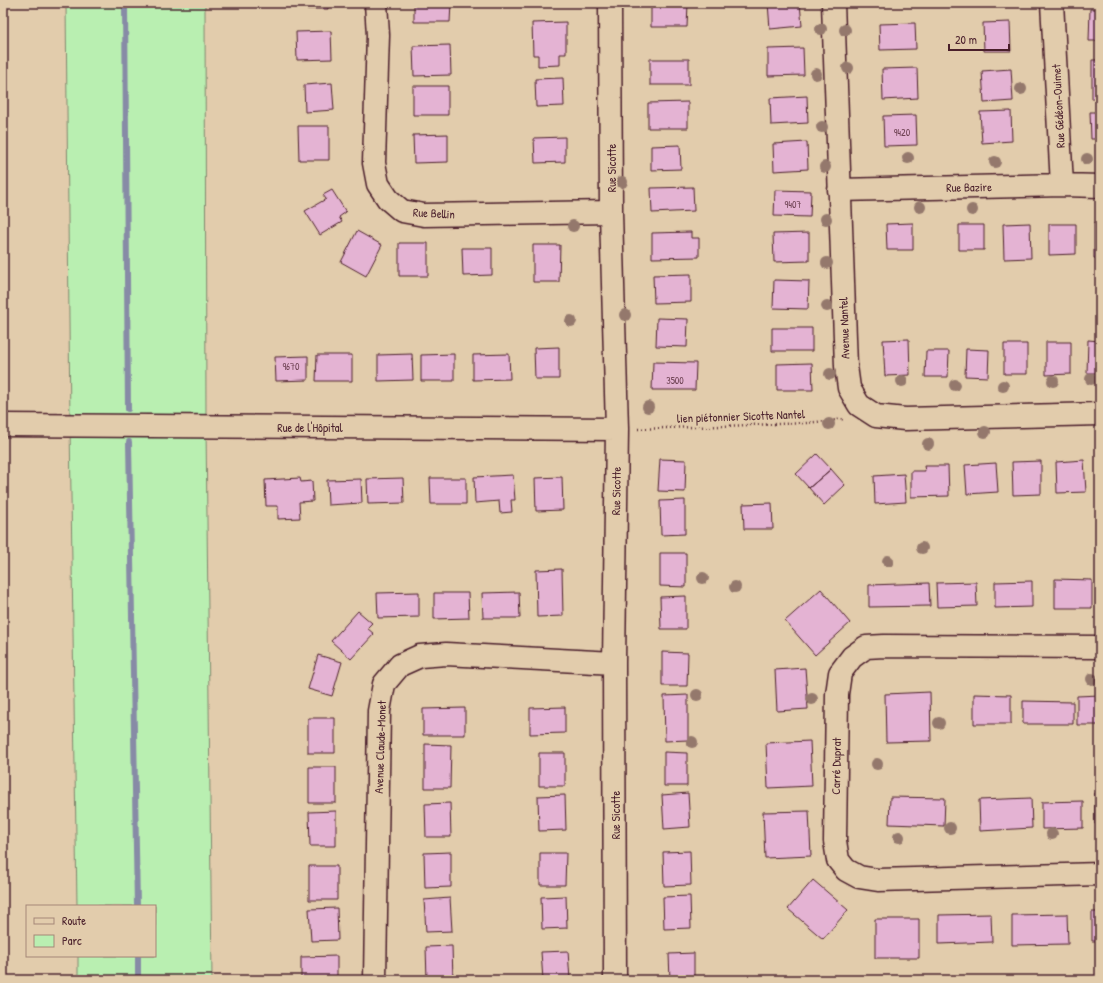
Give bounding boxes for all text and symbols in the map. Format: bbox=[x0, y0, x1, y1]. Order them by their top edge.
scale bar bbox=[949, 26, 1009, 52]
text: 20 m bbox=[955, 31, 977, 48]
street label: Rue Gédéon-Ouimet bbox=[1047, 63, 1069, 148]
house number: 9420 bbox=[894, 126, 911, 139]
street label: Rue Sicotte bbox=[603, 144, 620, 192]
street label: Rue Bazire bbox=[946, 178, 992, 196]
house number: 9407 bbox=[785, 198, 801, 211]
street label: Rue Bellin bbox=[413, 203, 455, 223]
street label: Avenue Nantel bbox=[834, 296, 854, 359]
house number: 9670 bbox=[282, 360, 300, 373]
house number: 3500 bbox=[666, 374, 684, 387]
street label: lien piétonnier Sicotte Nantel bbox=[677, 405, 806, 427]
street label: Rue de l'Hôpital bbox=[277, 419, 344, 436]
street label: Rue Sicotte bbox=[607, 466, 625, 515]
street label: Avenue Claude-Monet bbox=[370, 699, 390, 794]
street label: Carré Duprat bbox=[827, 736, 845, 795]
street label: Rue Sicotte bbox=[607, 791, 624, 839]
legend bbox=[26, 905, 156, 957]
text: Route bbox=[62, 912, 86, 929]
text: Parc bbox=[62, 932, 82, 949]

